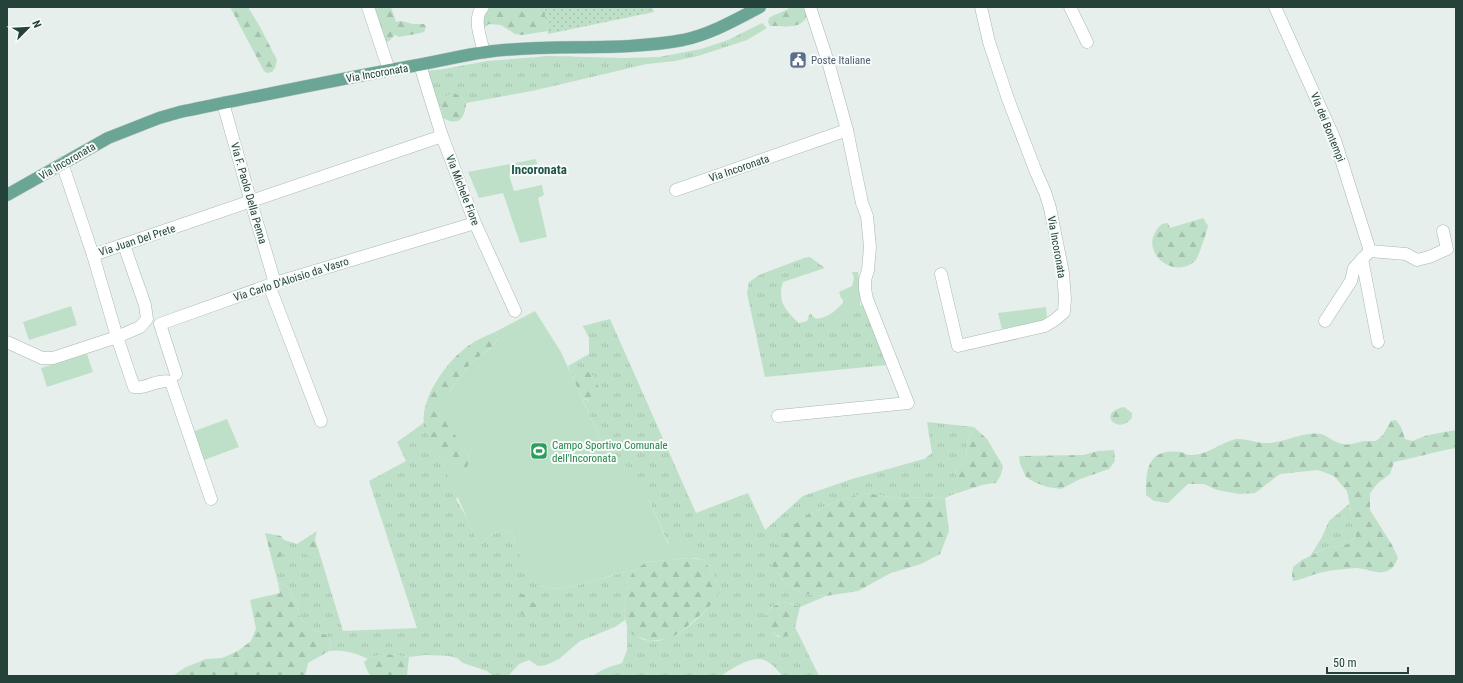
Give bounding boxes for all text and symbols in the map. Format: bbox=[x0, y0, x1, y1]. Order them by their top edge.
north arrow bbox=[8, 8, 48, 48]
text: N bbox=[29, 18, 44, 30]
public building icon: Poste Italiane bbox=[788, 50, 808, 70]
place label: Poste Italiane bbox=[811, 54, 871, 67]
street label: Via Incoronata bbox=[345, 62, 409, 85]
street label: Via dei Bontempi bbox=[1308, 91, 1347, 164]
street label: Via Incoronata bbox=[37, 140, 98, 183]
street label: Via F. Paolo Della Penna bbox=[228, 141, 269, 245]
street label: Via Incoronata bbox=[707, 152, 771, 185]
street label: Via Michele Fiore bbox=[443, 153, 482, 227]
district label: Incoronata bbox=[511, 162, 567, 177]
street label: Via Incoronata bbox=[1045, 215, 1068, 279]
street label: Via Juan Del Prete bbox=[97, 222, 177, 259]
street label: Via Carlo D'Aloisio da Vasro bbox=[232, 255, 351, 304]
place label: Campo Sportivo Comunale dell'Incoronata bbox=[552, 439, 668, 465]
sports icon: Campo Sportivo Comunale dell'Incoronata bbox=[529, 441, 549, 461]
scale bar bbox=[1327, 649, 1408, 675]
text: 50 m bbox=[1333, 656, 1357, 670]

